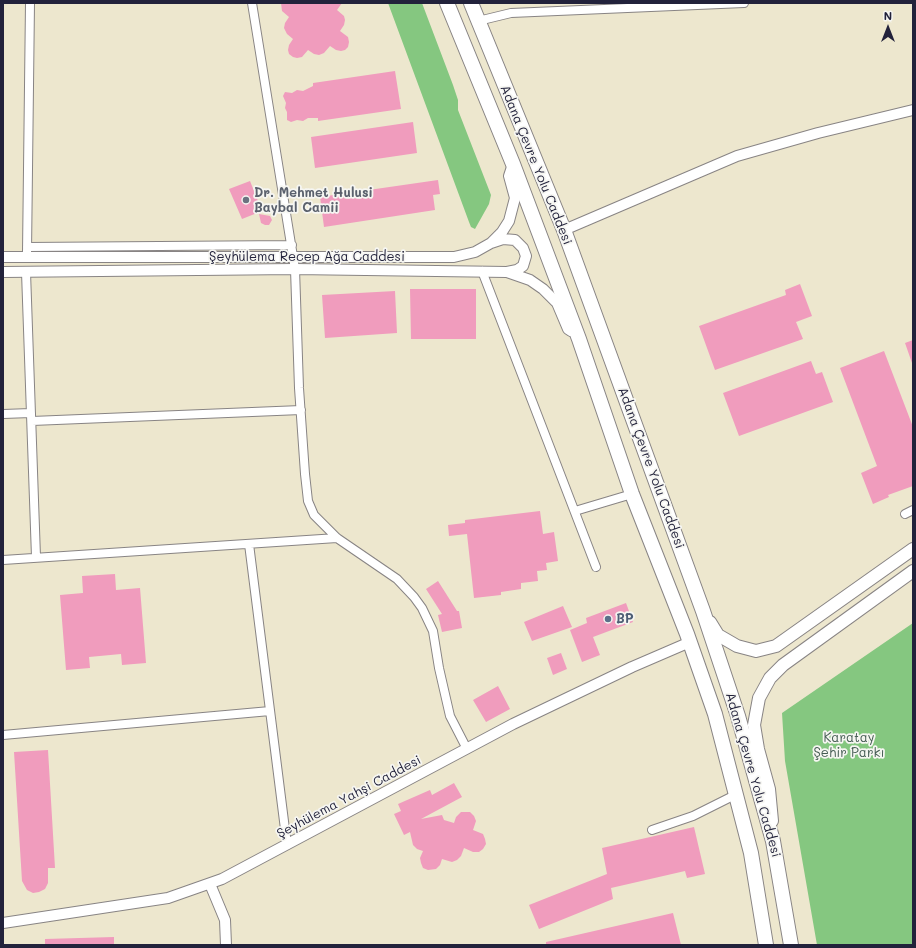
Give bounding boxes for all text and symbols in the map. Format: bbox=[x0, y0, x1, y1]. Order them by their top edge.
north arrow bbox=[868, 8, 908, 48]
text: N bbox=[884, 8, 892, 23]
street label: Adana Çevre Yolu Caddesi bbox=[497, 83, 575, 247]
place label: Dr. Mehmet Hulusi Baybal Camii bbox=[254, 185, 373, 216]
marker: Dr. Mehmet Hulusi Baybal Camii bbox=[241, 195, 251, 205]
street label: Şeyhülema Recep Ağa Caddesi bbox=[209, 249, 405, 265]
street label: Adana Çevre Yolu Caddesi bbox=[614, 385, 688, 551]
place label: BP bbox=[616, 611, 634, 627]
marker: BP bbox=[603, 614, 613, 624]
street label: Adana Çevre Yolu Caddesi bbox=[722, 691, 784, 859]
park label: Karatay Şehir Parkı bbox=[814, 730, 884, 761]
street label: Şeyhülema Yahşi Caddesi bbox=[274, 752, 424, 842]

